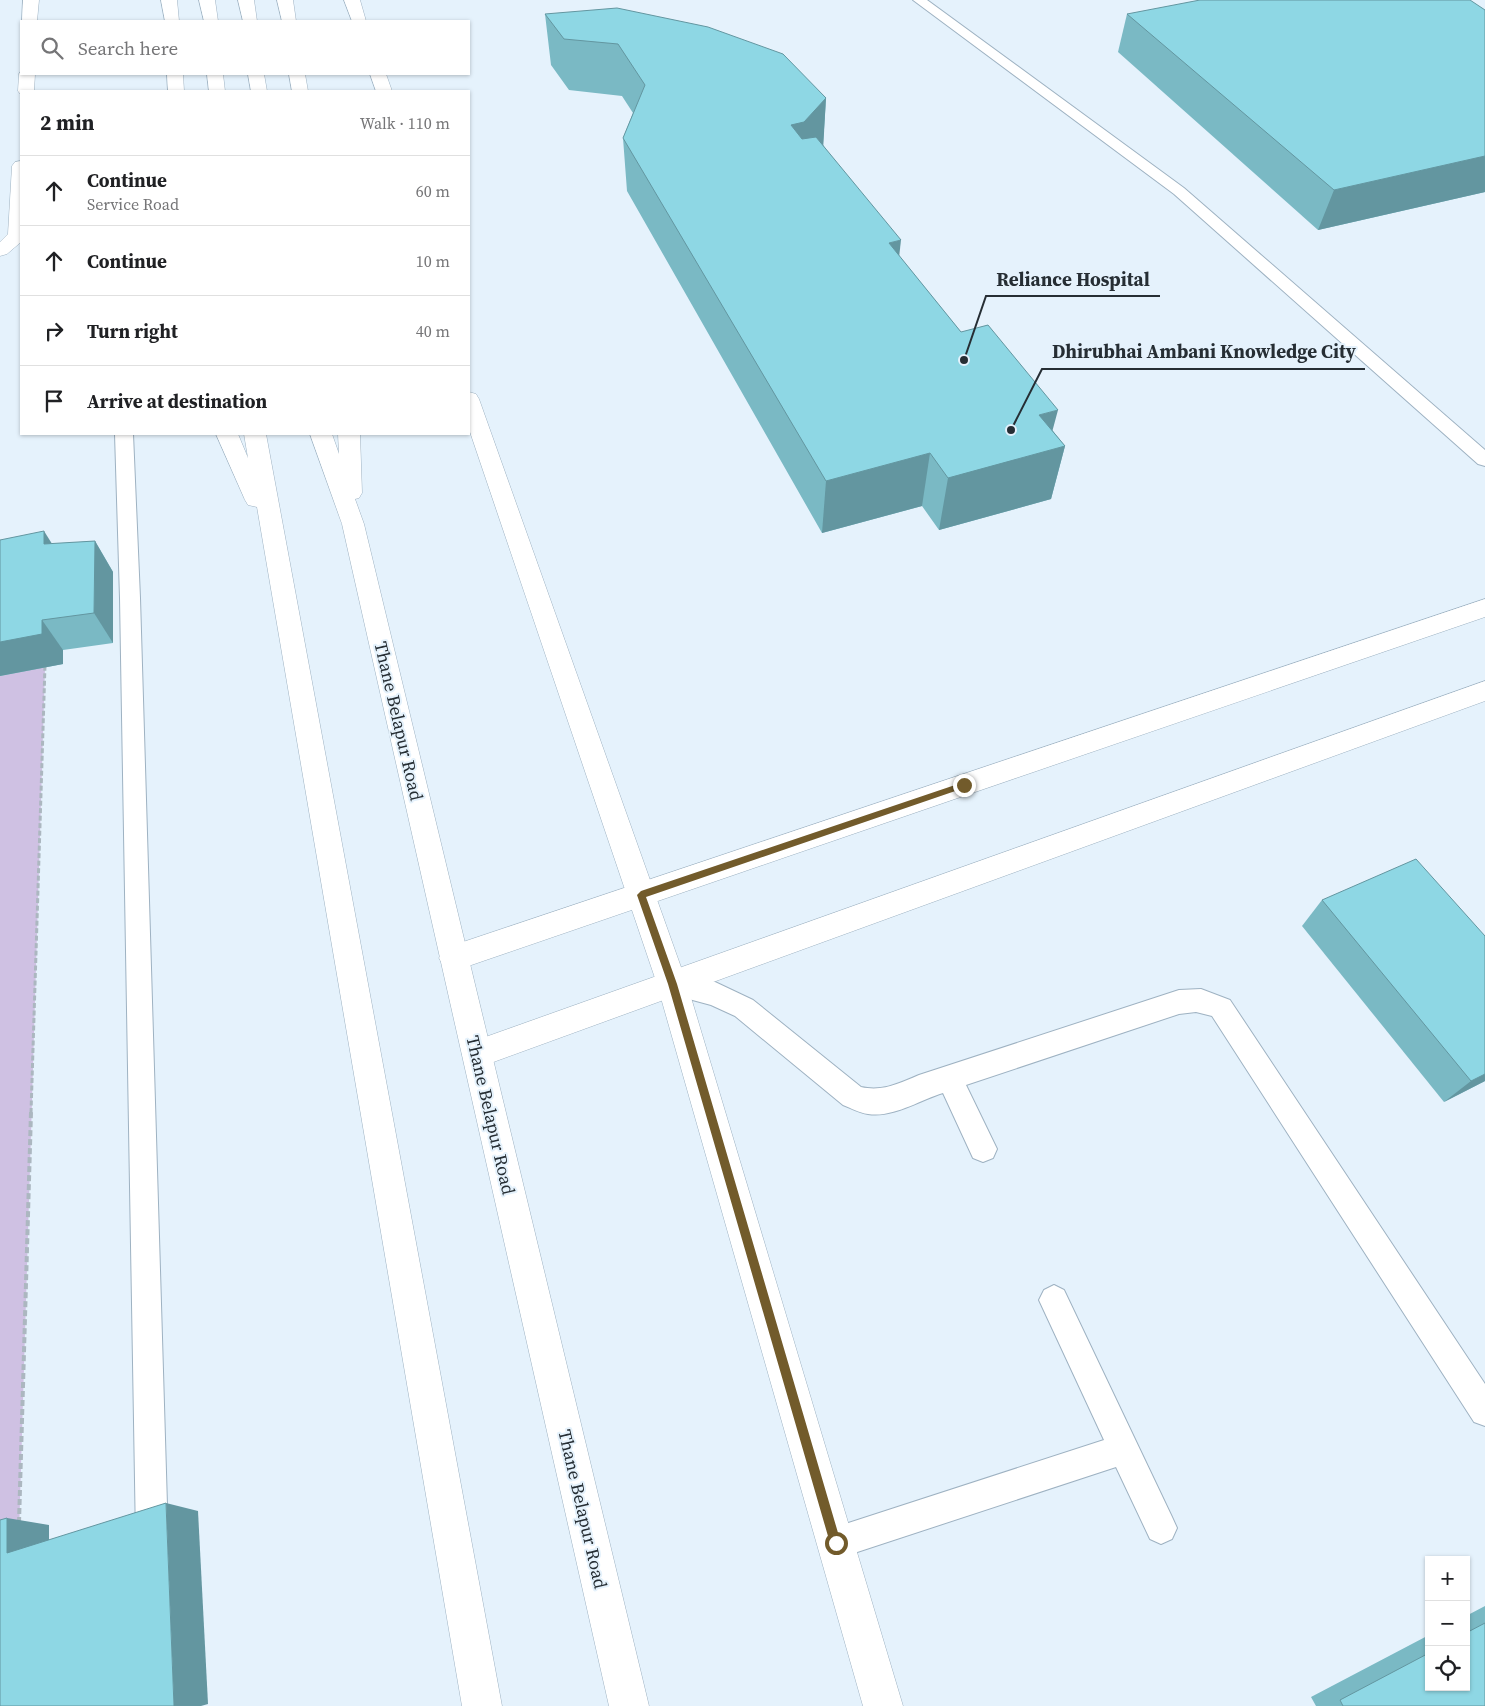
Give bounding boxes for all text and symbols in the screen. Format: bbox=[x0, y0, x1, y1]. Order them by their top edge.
search box bbox=[20, 20, 470, 75]
icon: search bbox=[38, 34, 66, 62]
text: Search here bbox=[78, 35, 178, 61]
text: 2 min bbox=[40, 108, 95, 137]
text: Walk · 110 m bbox=[360, 112, 450, 134]
text: Continue bbox=[87, 167, 167, 193]
icon: ahead bbox=[40, 177, 68, 205]
text: 60 m bbox=[416, 180, 450, 202]
text: Service Road bbox=[87, 193, 179, 215]
icon: ahead bbox=[40, 247, 68, 275]
text: Continue bbox=[87, 248, 167, 274]
text: 10 m bbox=[416, 250, 450, 272]
callout: Reliance Hospital bbox=[986, 262, 1160, 296]
text: Reliance Hospital bbox=[996, 266, 1150, 292]
icon: right bbox=[40, 317, 68, 345]
text: Turn right bbox=[87, 318, 178, 344]
text: 40 m bbox=[416, 320, 450, 342]
callout: Dhirubhai Ambani Knowledge City bbox=[1042, 335, 1365, 369]
text: Dhirubhai Ambani Knowledge City bbox=[1052, 338, 1357, 364]
icon: arrive bbox=[40, 387, 68, 415]
text: Arrive at destination bbox=[87, 388, 267, 414]
street label: Thane Belapur Road bbox=[369, 639, 429, 803]
route end bbox=[953, 774, 976, 797]
street label: Thane Belapur Road bbox=[461, 1033, 521, 1197]
street label: Thane Belapur Road bbox=[553, 1427, 613, 1591]
route start bbox=[825, 1532, 848, 1555]
map controls bbox=[1425, 1556, 1470, 1691]
button: + bbox=[1425, 1556, 1470, 1601]
button: − bbox=[1425, 1601, 1470, 1646]
button: locate bbox=[1425, 1646, 1470, 1691]

